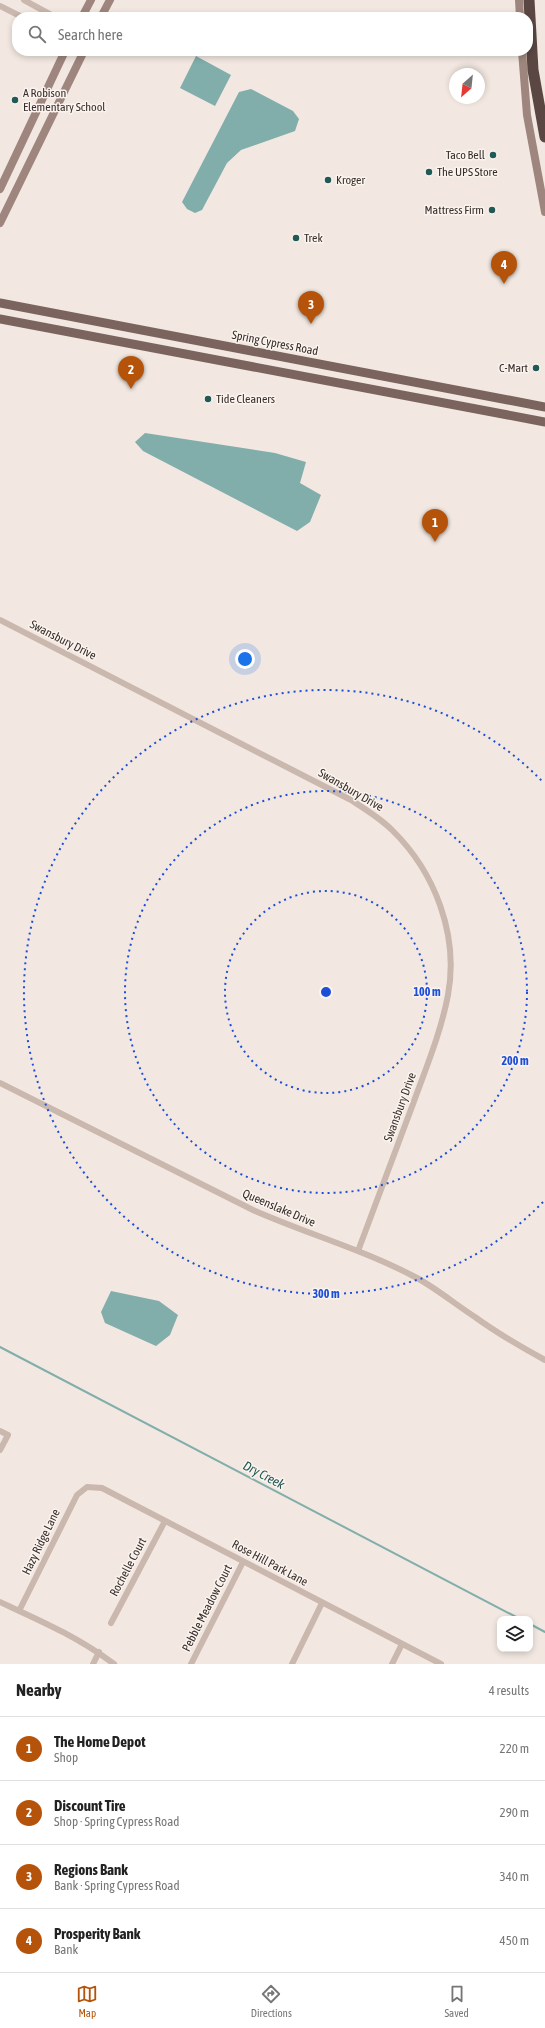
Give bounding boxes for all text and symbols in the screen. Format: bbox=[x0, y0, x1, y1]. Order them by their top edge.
search box bbox=[12, 12, 533, 56]
icon: search bbox=[26, 23, 48, 45]
text: Search here bbox=[58, 26, 123, 43]
north arrow bbox=[449, 68, 485, 104]
place label: A Robison Elementary School bbox=[23, 86, 106, 114]
marker: A Robison Elementary School bbox=[10, 95, 20, 105]
place label: Taco Bell bbox=[446, 148, 486, 162]
marker: Taco Bell bbox=[488, 150, 498, 160]
place label: The UPS Store bbox=[437, 165, 498, 179]
marker: The UPS Store bbox=[424, 167, 434, 177]
place label: Kroger bbox=[336, 173, 365, 187]
marker: Kroger bbox=[323, 175, 333, 185]
place label: Mattress Firm bbox=[425, 203, 484, 217]
marker: Mattress Firm bbox=[487, 205, 497, 215]
place label: Trek bbox=[304, 231, 324, 245]
marker: Trek bbox=[291, 233, 301, 243]
pin: 4 bbox=[491, 251, 517, 284]
pin: 3 bbox=[298, 291, 324, 324]
street label: Spring Cypress Road bbox=[231, 328, 319, 358]
pin: 2 bbox=[118, 356, 144, 389]
place label: C-Mart bbox=[499, 361, 529, 375]
marker: C-Mart bbox=[531, 363, 541, 373]
place label: Tide Cleaners bbox=[216, 392, 275, 406]
marker: Tide Cleaners bbox=[203, 394, 213, 404]
pin: 1 bbox=[422, 509, 448, 542]
street label: Swansbury Drive bbox=[28, 617, 98, 663]
your location bbox=[235, 649, 255, 669]
street label: Swansbury Drive bbox=[316, 766, 386, 814]
centre of rings bbox=[319, 985, 333, 999]
text: 100 m bbox=[413, 985, 441, 999]
text: 200 m bbox=[501, 1054, 529, 1068]
street label: Swansbury Drive bbox=[381, 1071, 419, 1143]
street label: Queenslake Drive bbox=[240, 1186, 318, 1230]
text: 300 m bbox=[312, 1287, 340, 1301]
water label: Dry Creek bbox=[241, 1458, 288, 1492]
street label: Hazy Ridge Lane bbox=[19, 1507, 63, 1577]
street label: Rochelle Court bbox=[107, 1535, 150, 1599]
street label: Rose Hill Park Lane bbox=[230, 1537, 310, 1589]
street label: Pebble Meadow Court bbox=[179, 1562, 235, 1654]
map controls bbox=[497, 1616, 533, 1652]
button: layers bbox=[497, 1616, 533, 1652]
text: Nearby bbox=[16, 1680, 62, 1700]
text: 4 results bbox=[489, 1683, 529, 1698]
text: The Home Depot bbox=[54, 1733, 146, 1750]
text: 1 bbox=[26, 1741, 32, 1756]
text: 220 m bbox=[500, 1741, 529, 1756]
text: Shop bbox=[54, 1750, 78, 1765]
text: Discount Tire bbox=[54, 1797, 126, 1814]
text: 2 bbox=[26, 1805, 32, 1820]
text: 290 m bbox=[500, 1805, 529, 1820]
text: Shop · Spring Cypress Road bbox=[54, 1814, 179, 1829]
text: Regions Bank bbox=[54, 1861, 128, 1878]
text: 3 bbox=[26, 1869, 32, 1884]
text: 340 m bbox=[500, 1869, 529, 1884]
text: Bank · Spring Cypress Road bbox=[54, 1878, 180, 1893]
text: Prosperity Bank bbox=[54, 1925, 140, 1942]
text: 4 bbox=[26, 1933, 32, 1948]
text: 450 m bbox=[500, 1933, 529, 1948]
text: Bank bbox=[54, 1942, 78, 1957]
tab: Map bbox=[76, 1983, 98, 2019]
tab: Directions bbox=[251, 1983, 292, 2019]
tab: Saved bbox=[444, 1983, 469, 2019]

